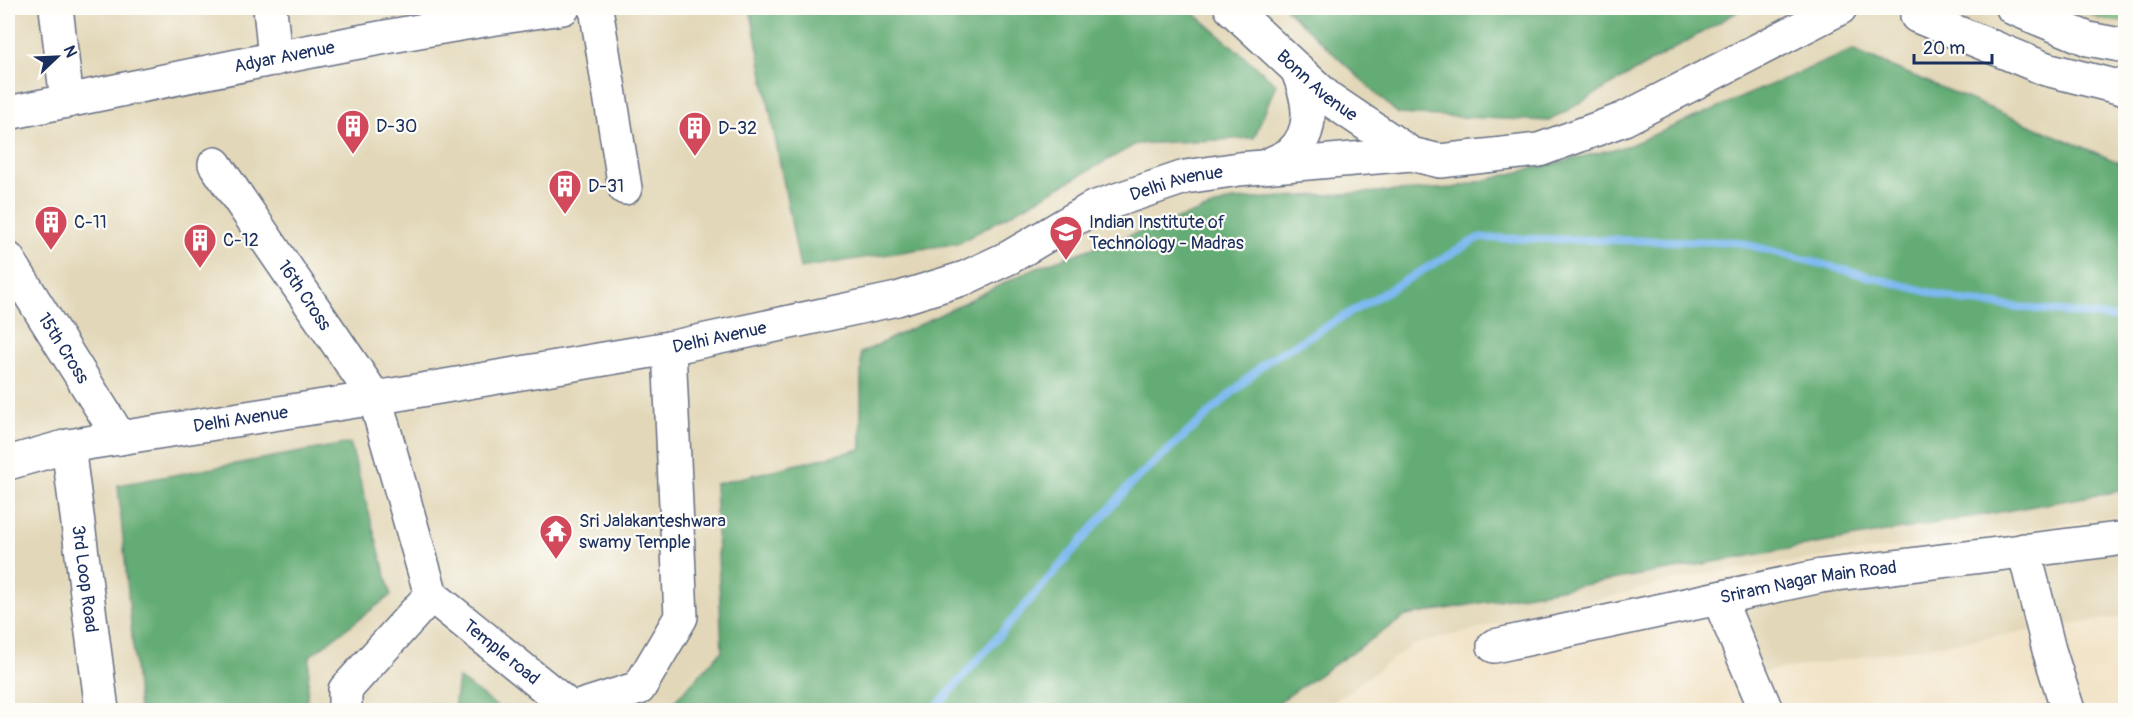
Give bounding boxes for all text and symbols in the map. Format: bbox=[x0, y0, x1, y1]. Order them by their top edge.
north arrow bbox=[27, 27, 87, 87]
scale bar bbox=[1914, 27, 1992, 65]
street label: Adyar Avenue bbox=[232, 35, 337, 78]
text: 20 m bbox=[1923, 37, 1965, 60]
text: N bbox=[59, 43, 81, 61]
street label: Bonn Avenue bbox=[1272, 45, 1362, 126]
building icon: D-30 bbox=[335, 108, 371, 155]
building icon: D-32 bbox=[677, 110, 713, 157]
place label: D-30 bbox=[376, 115, 417, 138]
place label: D-32 bbox=[718, 117, 757, 140]
street label: Delhi Avenue bbox=[1127, 160, 1224, 206]
building icon: D-31 bbox=[547, 168, 583, 215]
place label: D-31 bbox=[588, 175, 624, 198]
building icon: C-11 bbox=[33, 204, 69, 251]
place label: C-11 bbox=[74, 211, 107, 234]
place label: Indian Institute of Technology - Madras bbox=[1089, 211, 1244, 255]
school or university icon: Indian Institute of Technology - Madras bbox=[1048, 214, 1084, 261]
building icon: C-12 bbox=[182, 222, 218, 269]
place label: C-12 bbox=[223, 229, 259, 252]
street label: 16th Cross bbox=[273, 256, 337, 335]
street label: 15th Cross bbox=[33, 308, 94, 388]
street label: Delhi Avenue bbox=[670, 316, 769, 358]
street label: Delhi Avenue bbox=[192, 400, 290, 438]
place label: Sri Jalakanteshwara swamy Temple bbox=[579, 510, 726, 554]
temple icon: Sri Jalakanteshwara swamy Temple bbox=[538, 513, 574, 560]
street label: 3rd Loop Road bbox=[67, 524, 103, 634]
street label: Sriram Nagar Main Road bbox=[1718, 555, 1898, 609]
street label: Temple road bbox=[458, 614, 545, 690]

